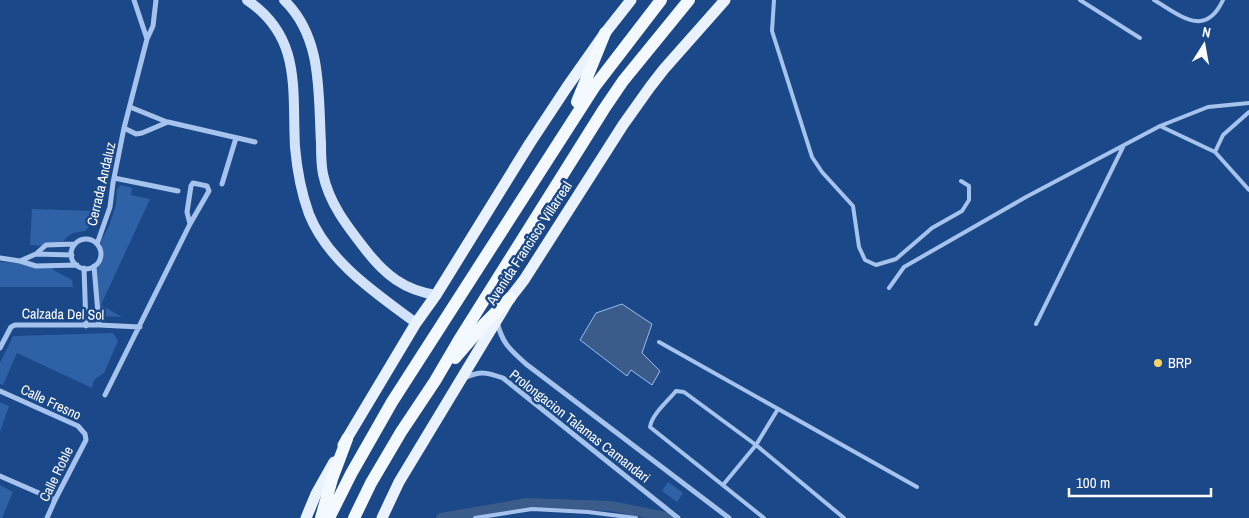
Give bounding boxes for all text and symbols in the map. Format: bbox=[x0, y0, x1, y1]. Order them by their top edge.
north arrow bbox=[1179, 20, 1229, 70]
text: N bbox=[1201, 23, 1212, 42]
street label: Cerrada Andaluz bbox=[83, 140, 119, 228]
street label: Avenida Francisco Villarreal bbox=[482, 178, 576, 309]
street label: Calzada Del Sol bbox=[22, 304, 104, 324]
place label: BRP bbox=[1168, 354, 1192, 372]
marker: BRP bbox=[1152, 357, 1164, 369]
street label: Prolongacion Talamas Camandari bbox=[506, 365, 654, 487]
street label: Calle Fresno bbox=[18, 380, 84, 424]
street label: Calle Roble bbox=[35, 443, 77, 505]
scale bar bbox=[1069, 466, 1212, 498]
text: 100 m bbox=[1076, 472, 1110, 493]

